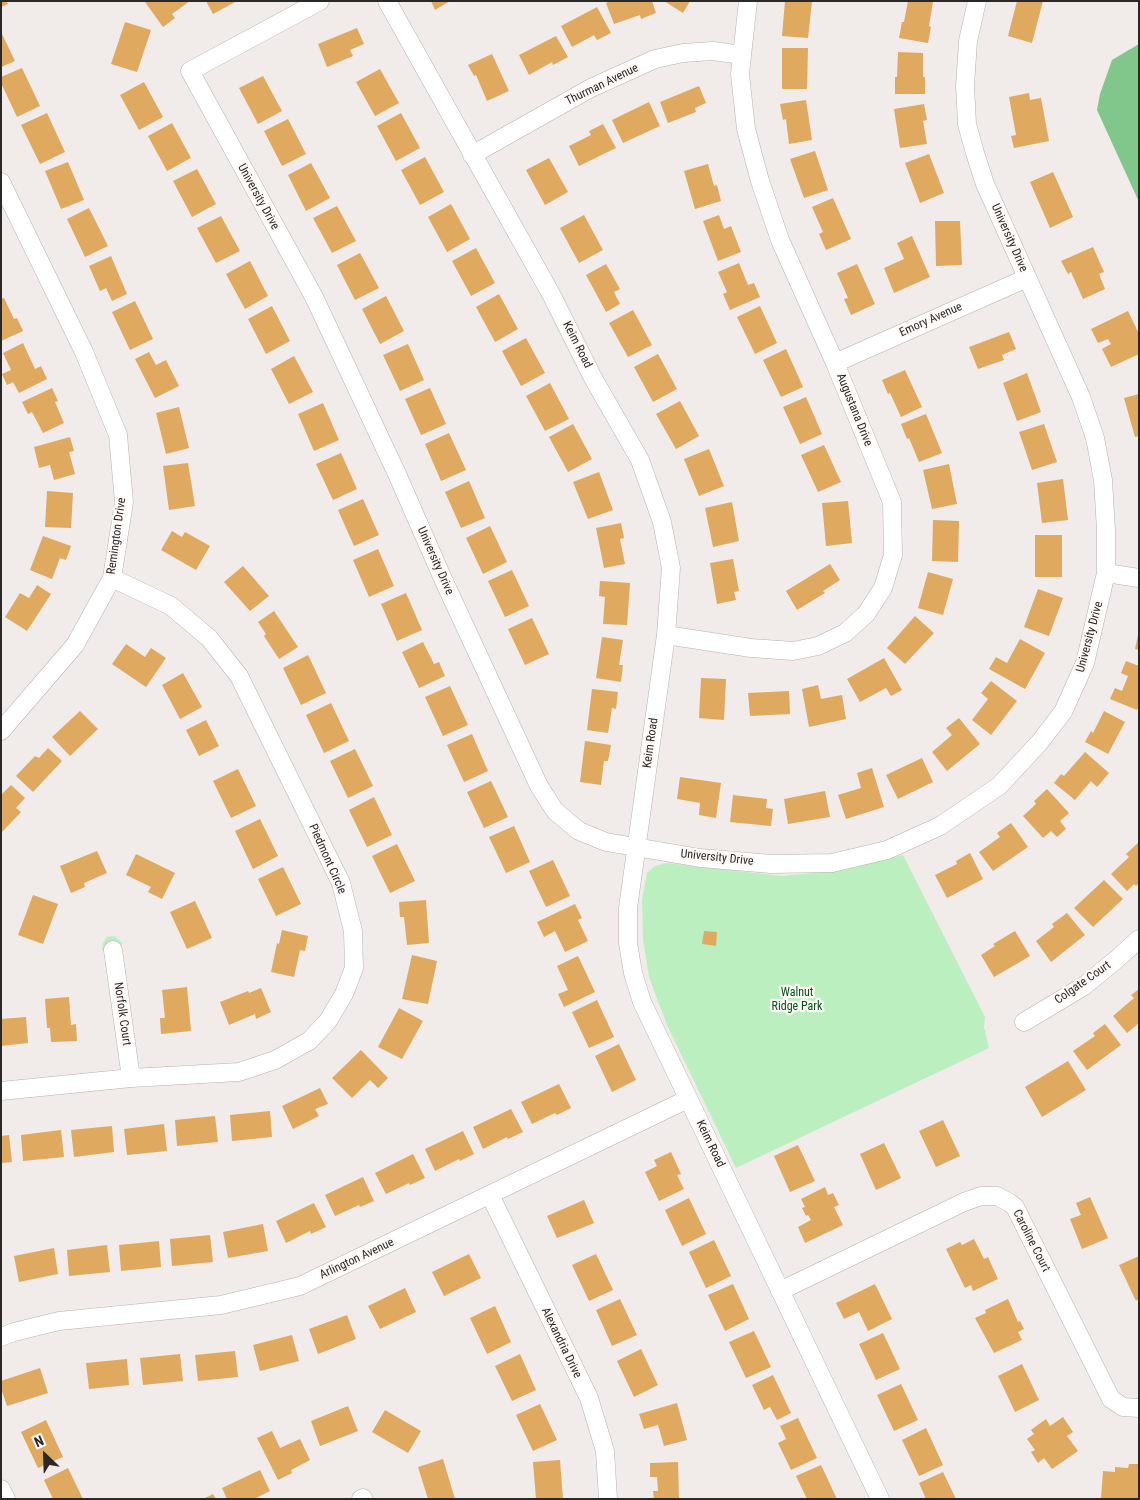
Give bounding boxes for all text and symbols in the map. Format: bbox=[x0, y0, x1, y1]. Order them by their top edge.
street label: Thurman Avenue bbox=[563, 61, 641, 109]
street label: University Drive bbox=[234, 162, 282, 232]
street label: University Drive bbox=[988, 202, 1030, 274]
street label: Emory Avenue bbox=[897, 300, 965, 340]
street label: Keim Road bbox=[559, 319, 595, 371]
street label: Augustana Drive bbox=[833, 371, 875, 449]
street label: Remington Drive bbox=[104, 497, 130, 575]
street label: University Drive bbox=[414, 525, 456, 597]
street label: University Drive bbox=[1074, 600, 1106, 674]
street label: Keim Road bbox=[640, 717, 662, 769]
street label: Piedmont Circle bbox=[305, 822, 349, 896]
street label: University Drive bbox=[680, 847, 754, 869]
street label: Colgate Court bbox=[1052, 958, 1114, 1008]
street label: Norfolk Court bbox=[110, 981, 134, 1047]
park label: Walnut Ridge Park bbox=[772, 986, 822, 1014]
street label: Keim Road bbox=[692, 1118, 728, 1170]
street label: Caroline Court bbox=[1009, 1207, 1053, 1275]
street label: Arlington Avenue bbox=[318, 1235, 396, 1283]
street label: Alexandria Drive bbox=[538, 1305, 584, 1381]
north arrow bbox=[20, 1430, 70, 1480]
text: N bbox=[32, 1432, 46, 1450]

